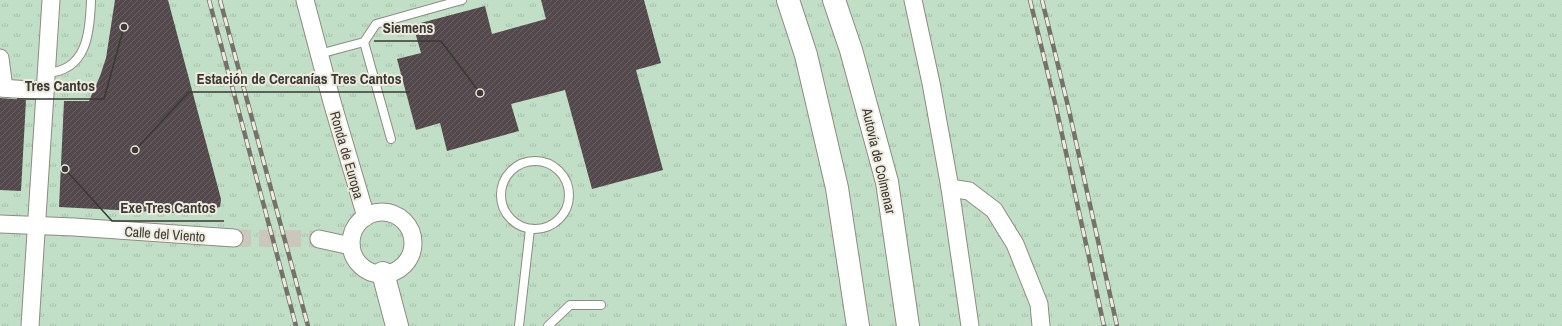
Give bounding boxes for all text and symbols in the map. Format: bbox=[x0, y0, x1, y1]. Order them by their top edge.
callout: Siemens bbox=[374, 14, 441, 41]
text: Siemens bbox=[383, 17, 433, 38]
callout: Estación de Cercanías Tres Cantos bbox=[189, 65, 410, 92]
text: Estación de Cercanías Tres Cantos bbox=[196, 68, 402, 89]
callout: Tres Cantos bbox=[17, 72, 104, 99]
text: Tres Cantos bbox=[25, 75, 95, 96]
street label: Autovía de Colmenar bbox=[858, 105, 900, 216]
street label: Ronda de Europa bbox=[326, 109, 368, 201]
callout: Exe Tres Cantos bbox=[112, 194, 224, 221]
text: Exe Tres Cantos bbox=[120, 197, 216, 218]
street label: Calle del Viento bbox=[124, 222, 206, 246]

